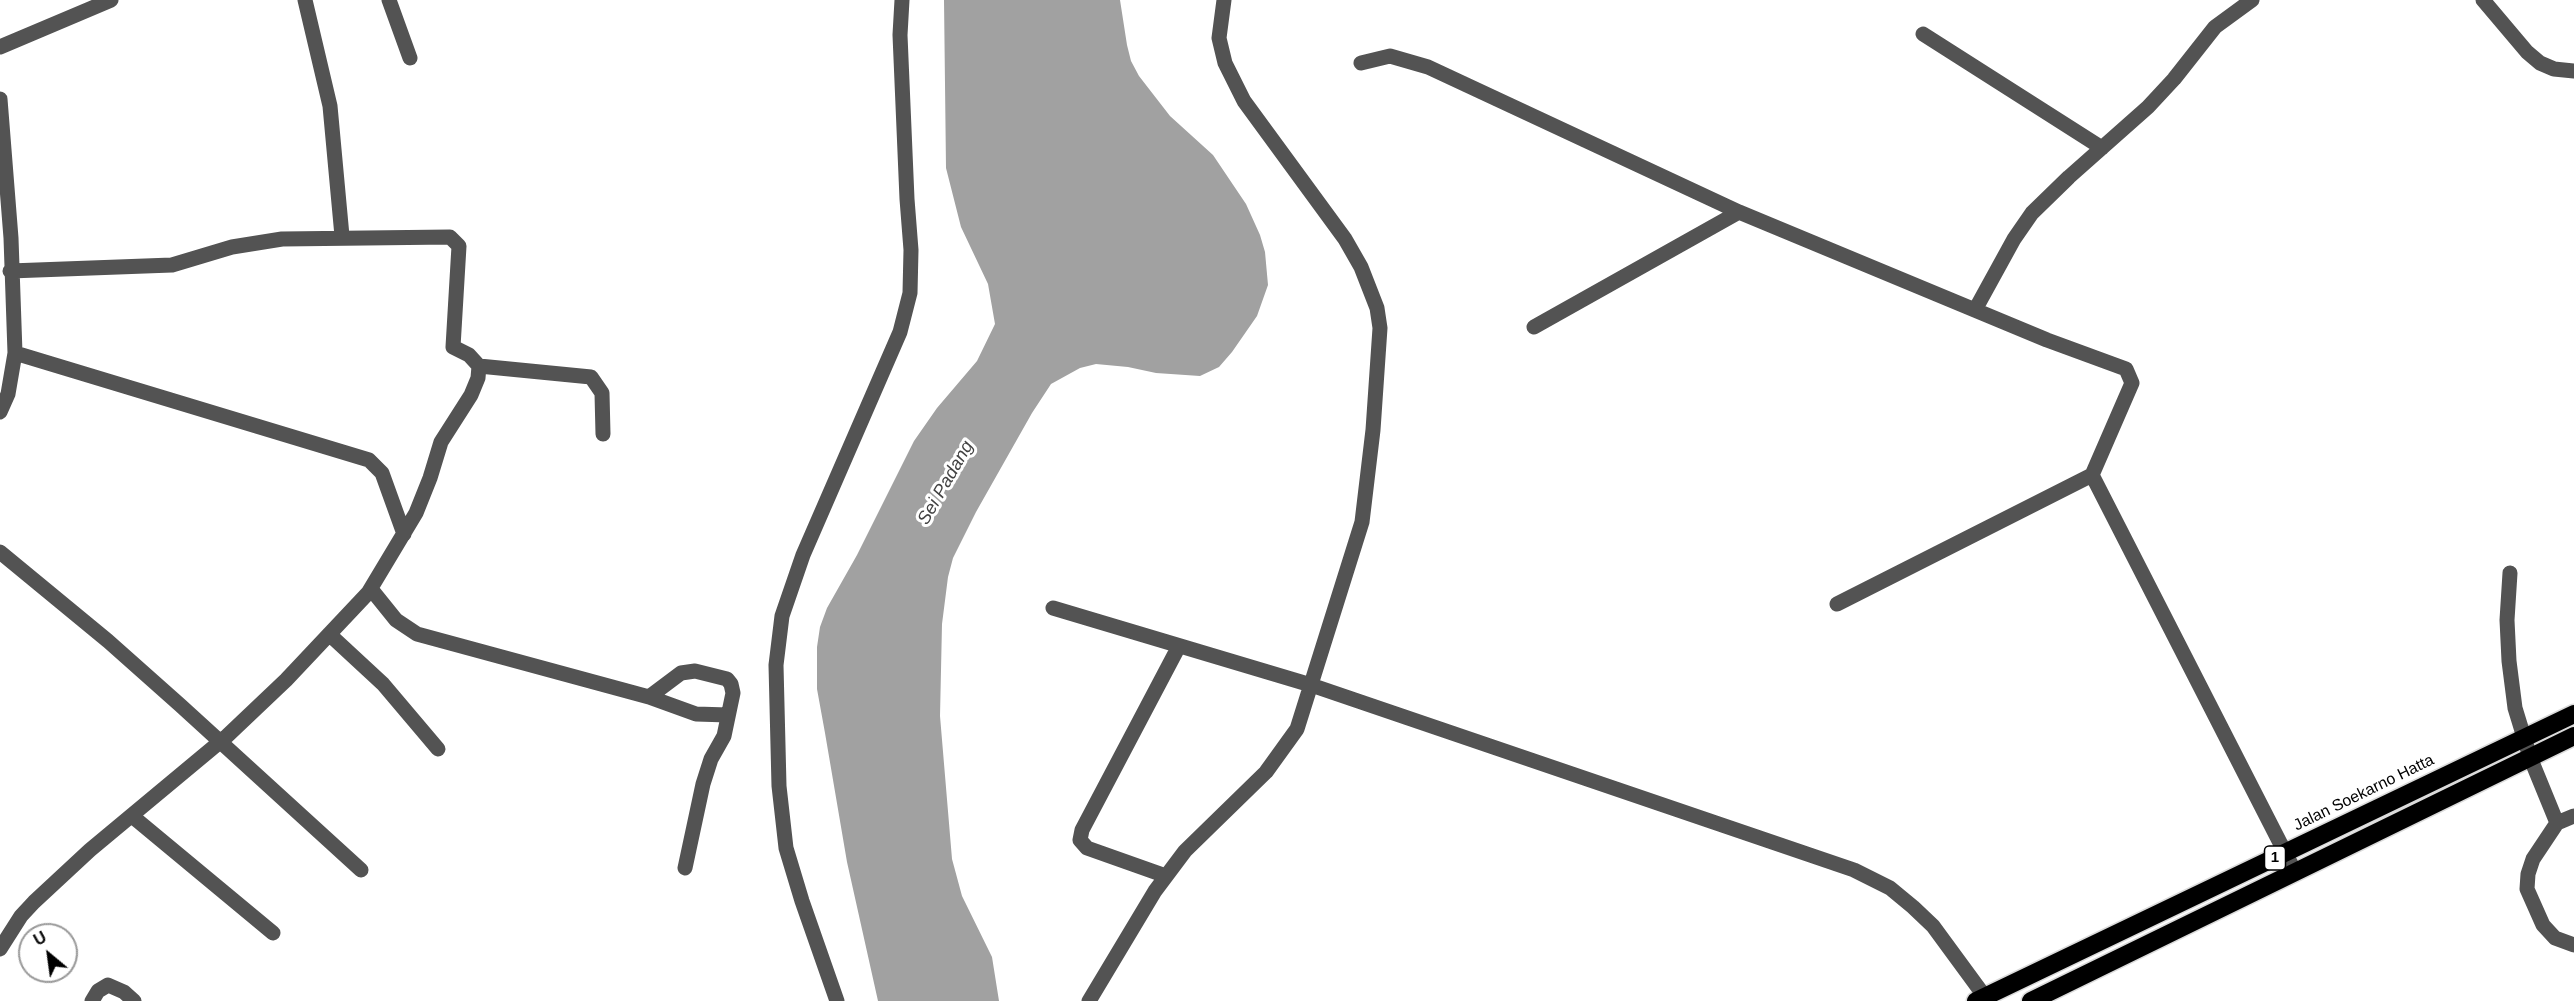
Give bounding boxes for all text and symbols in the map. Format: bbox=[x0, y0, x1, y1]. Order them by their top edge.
water label: Sei Padang bbox=[913, 437, 979, 529]
street label: Jalan Soekarno Hatta bbox=[2291, 751, 2437, 835]
road number: 1 bbox=[2264, 846, 2286, 870]
north arrow bbox=[18, 923, 78, 983]
text: U bbox=[31, 928, 49, 949]

